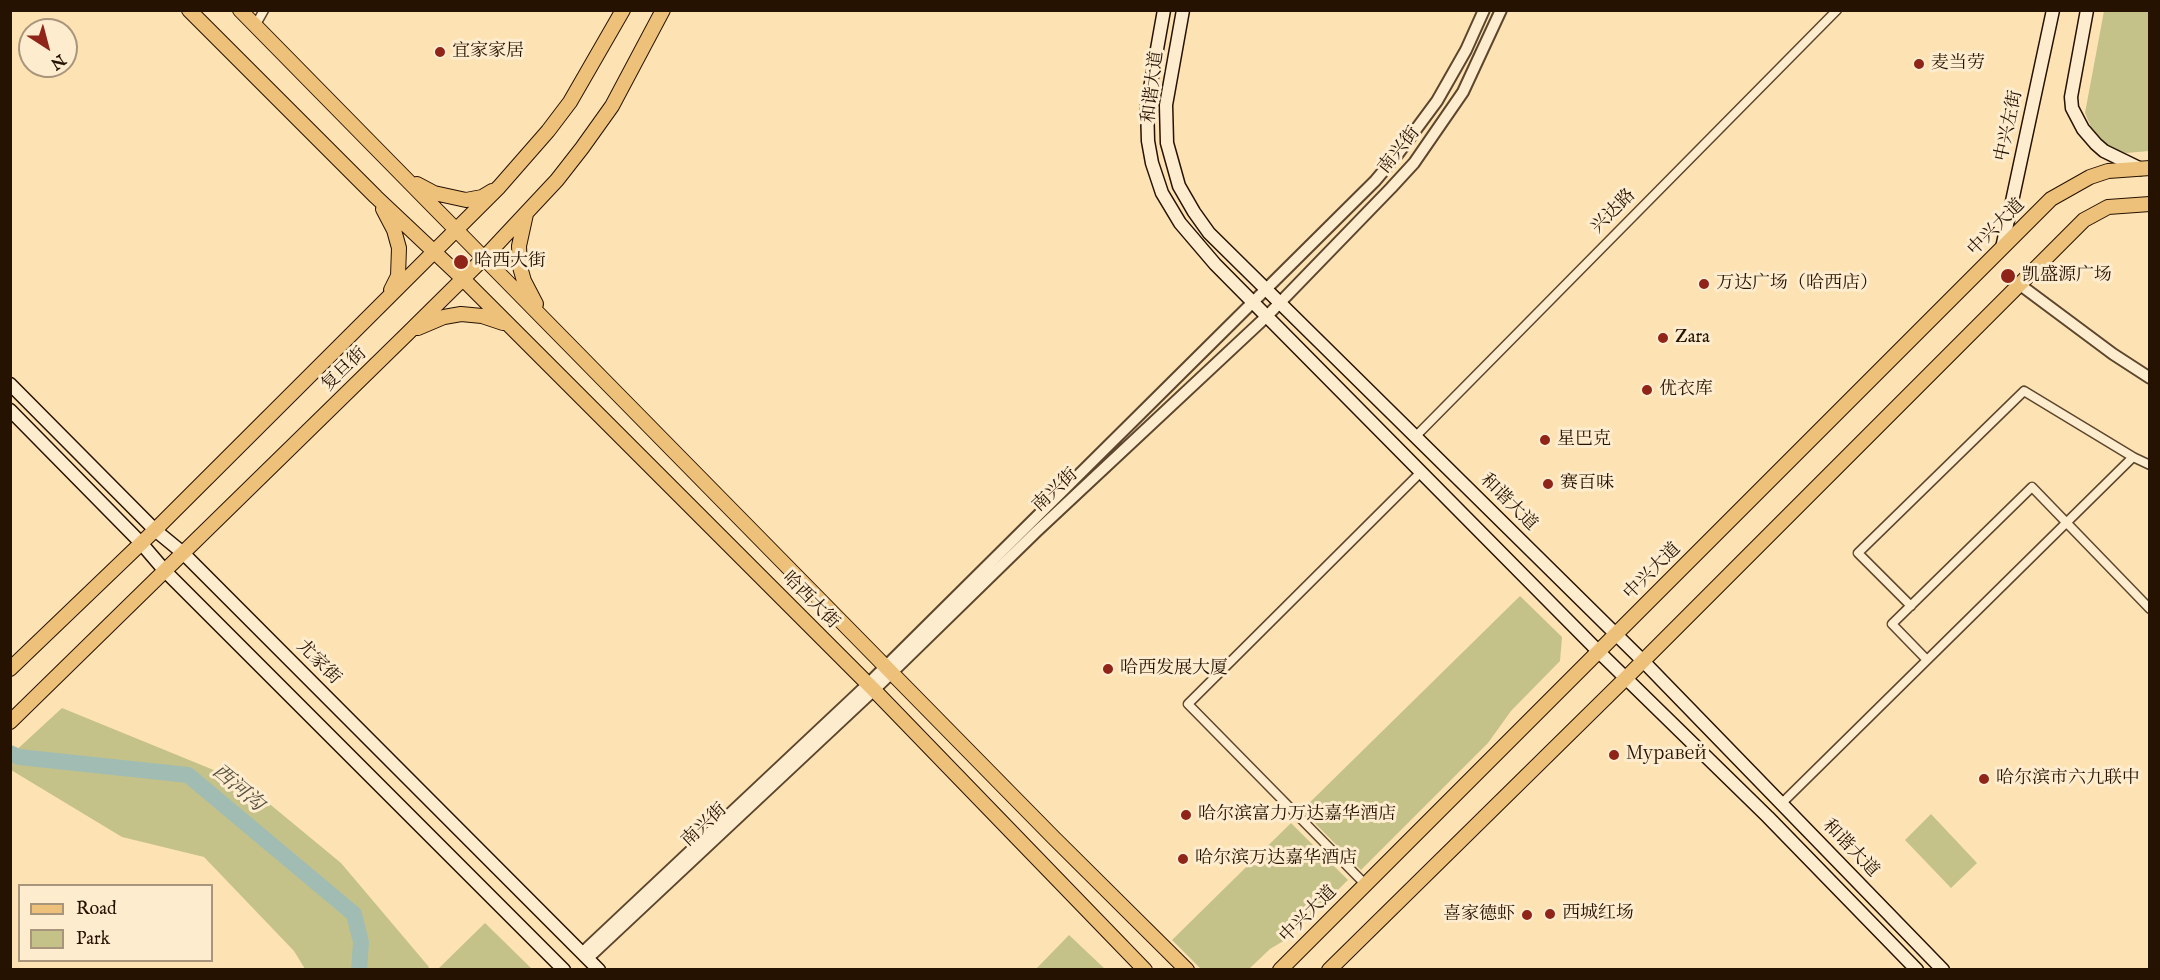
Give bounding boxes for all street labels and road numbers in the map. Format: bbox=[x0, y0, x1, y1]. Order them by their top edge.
street label: 和谐大道 bbox=[1139, 50, 1169, 124]
street label: 中兴左街 bbox=[1992, 89, 2028, 163]
street label: 南兴街 bbox=[1375, 123, 1425, 179]
street label: 兴达路 bbox=[1587, 185, 1641, 239]
street label: 中兴大道 bbox=[1964, 195, 2030, 261]
street label: 复旦街 bbox=[318, 343, 372, 397]
street label: 南兴街 bbox=[1029, 465, 1083, 517]
street label: 和谐大道 bbox=[1475, 470, 1541, 536]
street label: 中兴大道 bbox=[1620, 539, 1686, 605]
street label: 哈西大街 bbox=[777, 568, 843, 634]
street label: 尤家街 bbox=[291, 636, 345, 690]
street label: 南兴街 bbox=[678, 800, 732, 852]
street label: 和谐大道 bbox=[1817, 816, 1883, 882]
street label: 中兴大道 bbox=[1276, 882, 1342, 948]

